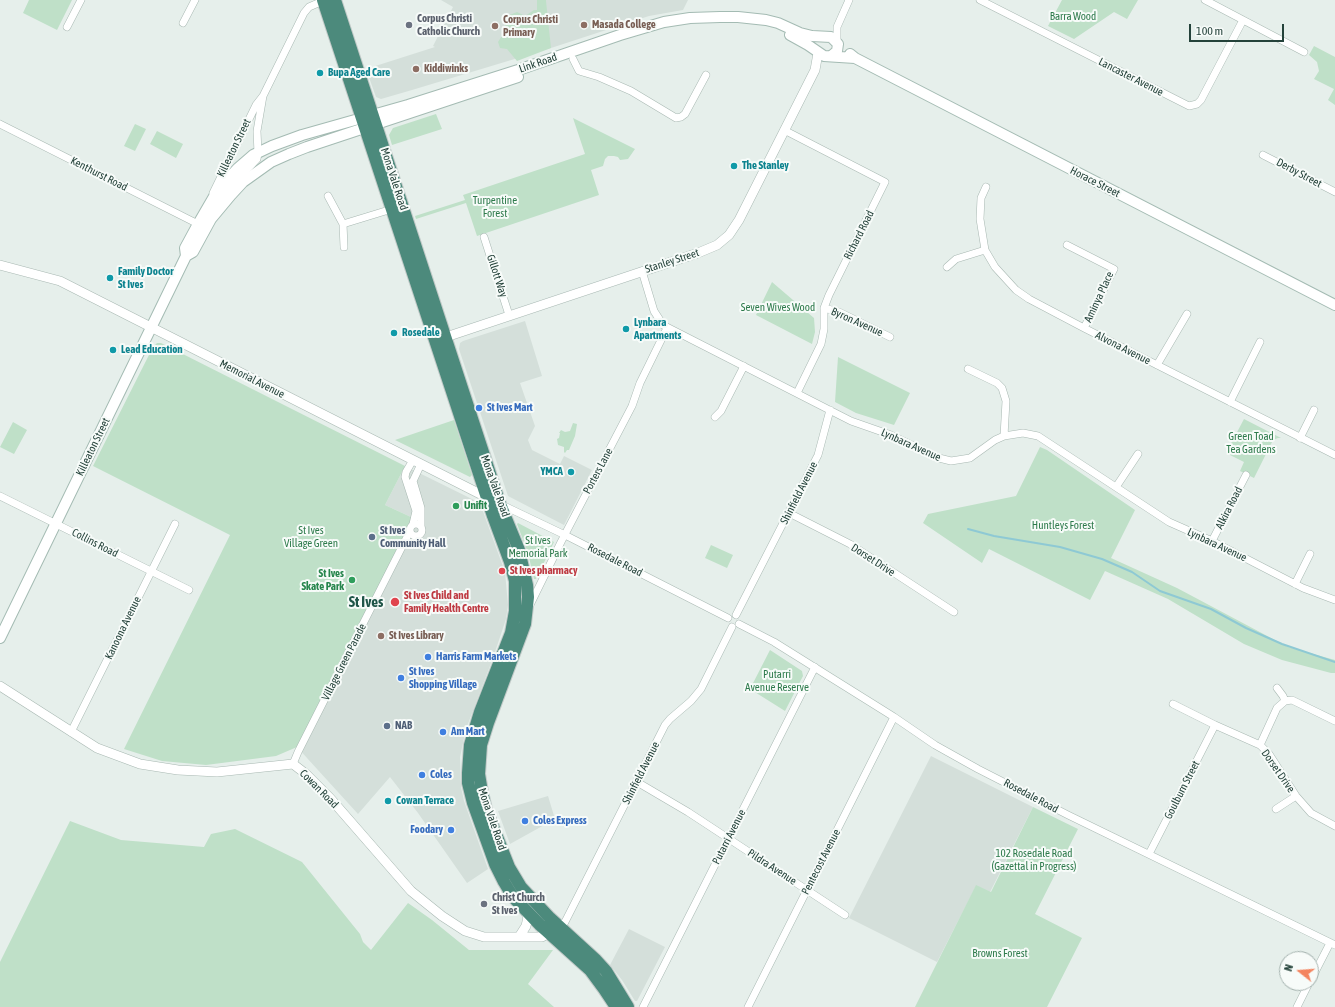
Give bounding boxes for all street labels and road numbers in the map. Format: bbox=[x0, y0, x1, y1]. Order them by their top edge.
street label: Link Road bbox=[517, 50, 559, 76]
street label: Lancaster Avenue bbox=[1096, 55, 1166, 99]
street label: Killeaton Street bbox=[214, 117, 254, 179]
street label: Mona Vale Road bbox=[378, 146, 410, 212]
street label: Kenthurst Road bbox=[68, 154, 130, 194]
street label: Derby Street bbox=[1274, 156, 1324, 190]
street label: Horace Street bbox=[1068, 164, 1122, 200]
street label: Richard Road bbox=[841, 208, 877, 262]
street label: Stanley Street bbox=[643, 246, 701, 276]
street label: Gillott Way bbox=[484, 253, 510, 299]
street label: Aminya Place bbox=[1081, 269, 1117, 325]
street label: Byron Avenue bbox=[829, 305, 885, 339]
street label: Alvona Avenue bbox=[1093, 328, 1153, 368]
street label: Memorial Avenue bbox=[217, 357, 287, 401]
street label: Killeaton Street bbox=[73, 416, 113, 478]
street label: Lynbara Avenue bbox=[879, 426, 943, 464]
street label: Porters Lane bbox=[580, 446, 616, 496]
street label: Mona Vale Road bbox=[478, 453, 512, 519]
street label: Shinfield Avenue bbox=[778, 460, 820, 526]
street label: Alkira Road bbox=[1213, 485, 1245, 531]
street label: Lynbara Avenue bbox=[1185, 525, 1249, 565]
street label: Collins Road bbox=[70, 526, 120, 560]
street label: Rosedale Road bbox=[585, 540, 645, 580]
street label: Dorset Drive bbox=[849, 541, 897, 579]
street label: Kanoona Avenue bbox=[102, 594, 144, 662]
street label: Village Green Parade bbox=[319, 621, 369, 703]
street label: Shinfield Avenue bbox=[620, 740, 662, 806]
street label: Dorset Drive bbox=[1258, 747, 1298, 795]
street label: Goulburn Street bbox=[1162, 759, 1202, 821]
street label: Cowan Road bbox=[297, 767, 341, 811]
street label: Rosedale Road bbox=[1001, 776, 1061, 816]
street label: Mona Vale Road bbox=[475, 786, 509, 852]
street label: Putarri Avenue bbox=[710, 807, 748, 867]
street label: Pentecost Avenue bbox=[799, 827, 843, 897]
street label: Pildra Avenue bbox=[745, 846, 799, 888]

